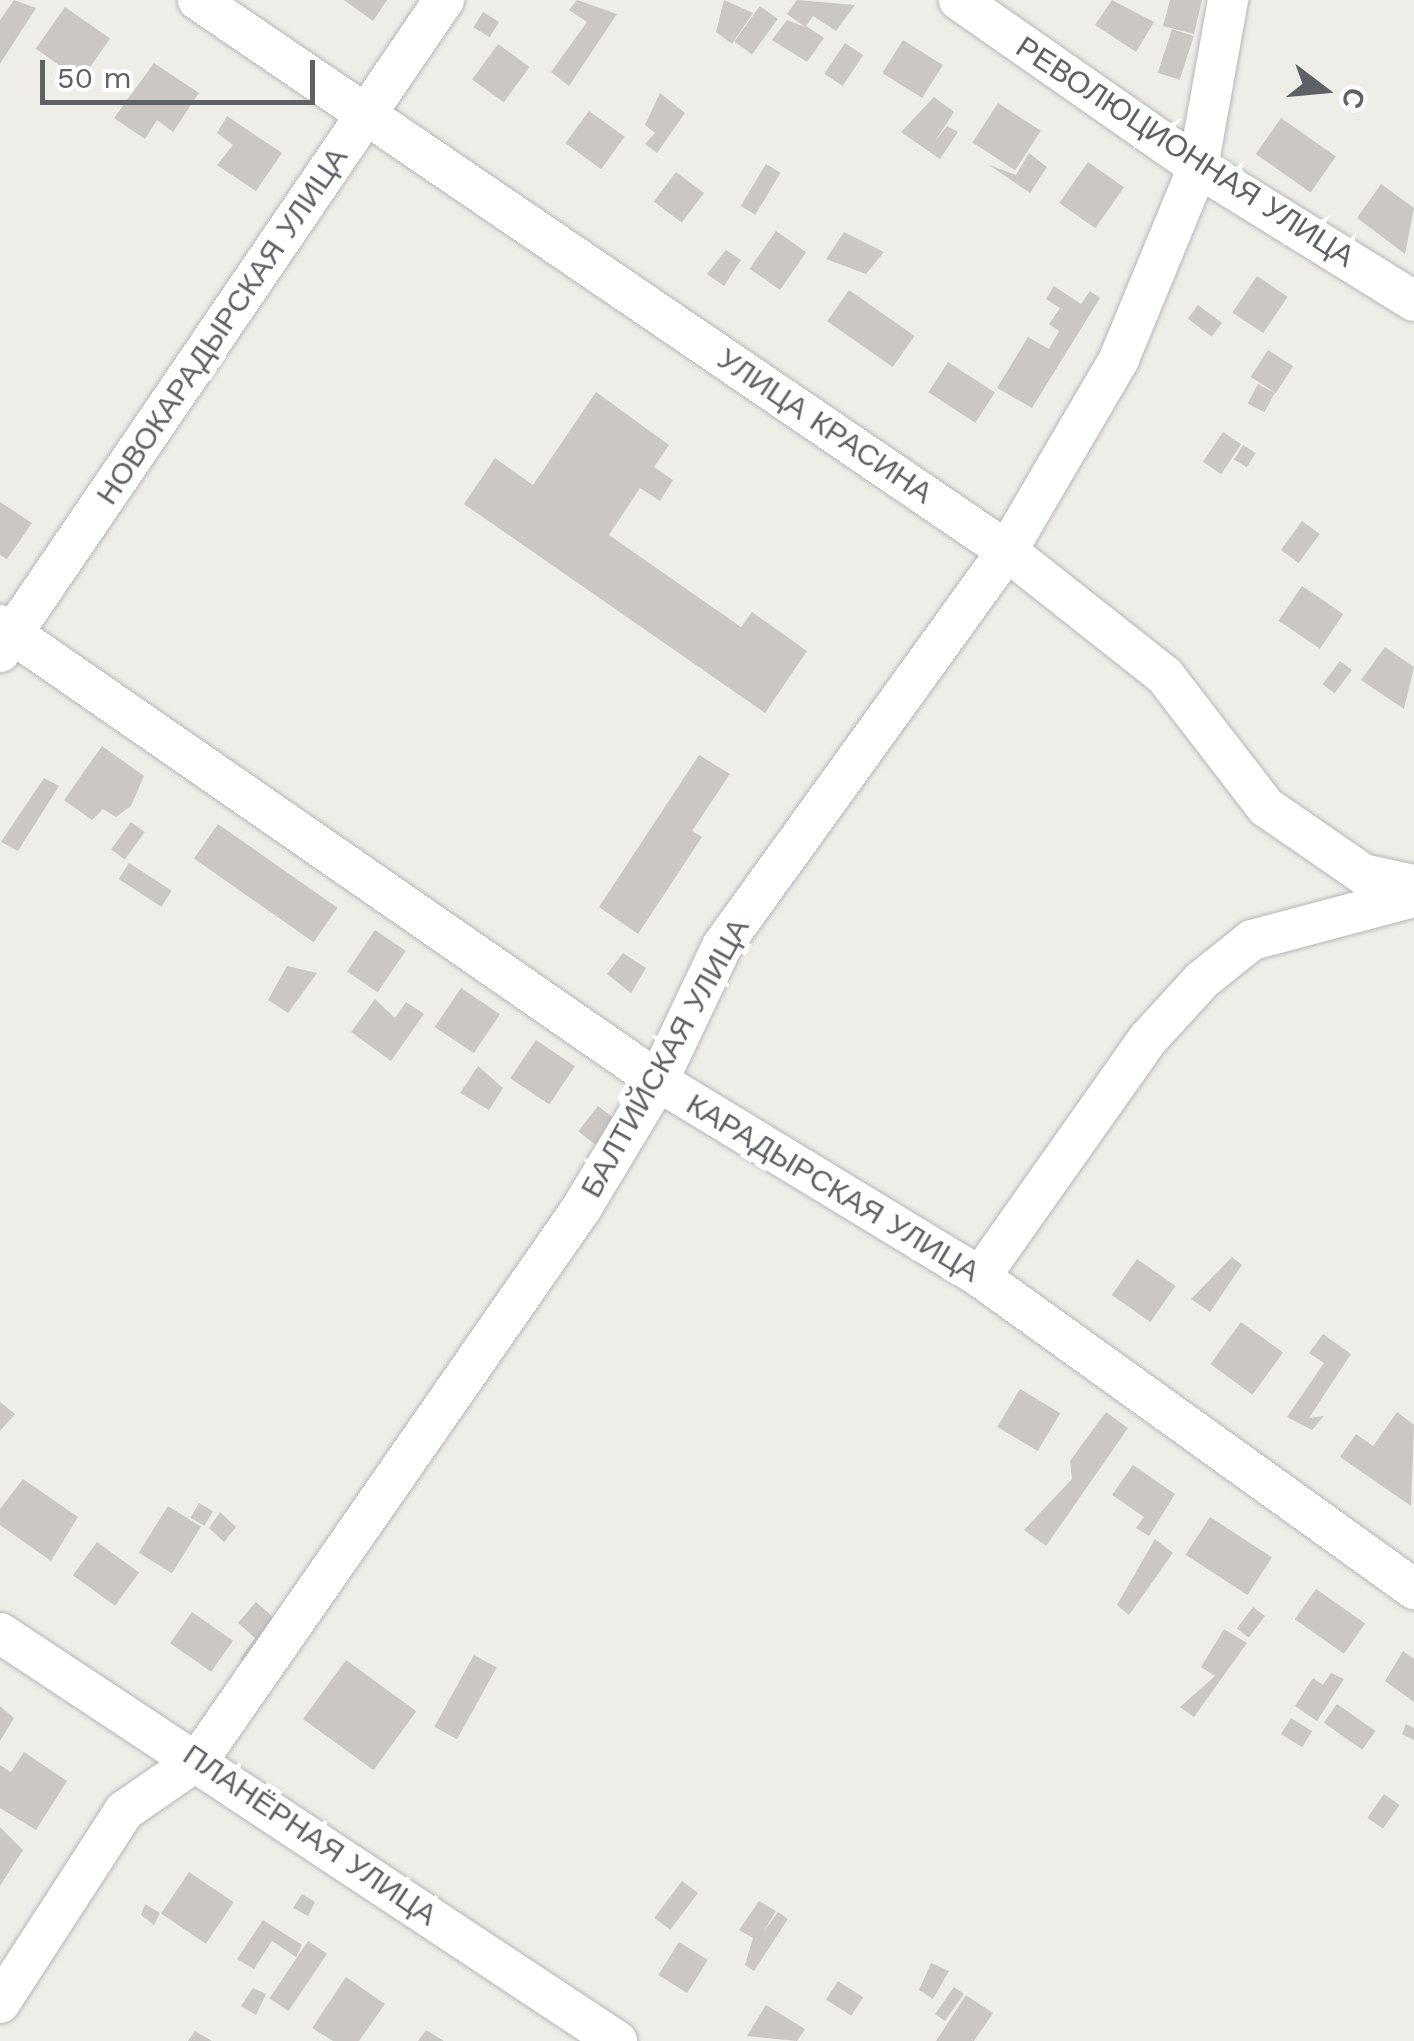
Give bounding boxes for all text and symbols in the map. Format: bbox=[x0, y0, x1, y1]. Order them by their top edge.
street label: РЕВОЛЮЦИОННАЯ УЛИЦА bbox=[1009, 29, 1361, 275]
scale bar bbox=[45, 40, 320, 102]
north arrow bbox=[1274, 40, 1374, 140]
text: 50 m bbox=[57, 60, 132, 95]
text: С bbox=[1335, 84, 1372, 113]
street label: НОВОКАРАДЫРСКАЯ УЛИЦА bbox=[89, 141, 355, 511]
street label: УЛИЦА КРАСИНА bbox=[711, 341, 939, 511]
street label: БАЛТИЙСКАЯ УЛИЦА bbox=[573, 912, 757, 1204]
street label: КАРАДЫРСКАЯ УЛИЦА bbox=[680, 1086, 986, 1290]
street label: ПЛАНЁРНАЯ УЛИЦА bbox=[176, 1737, 444, 1933]

